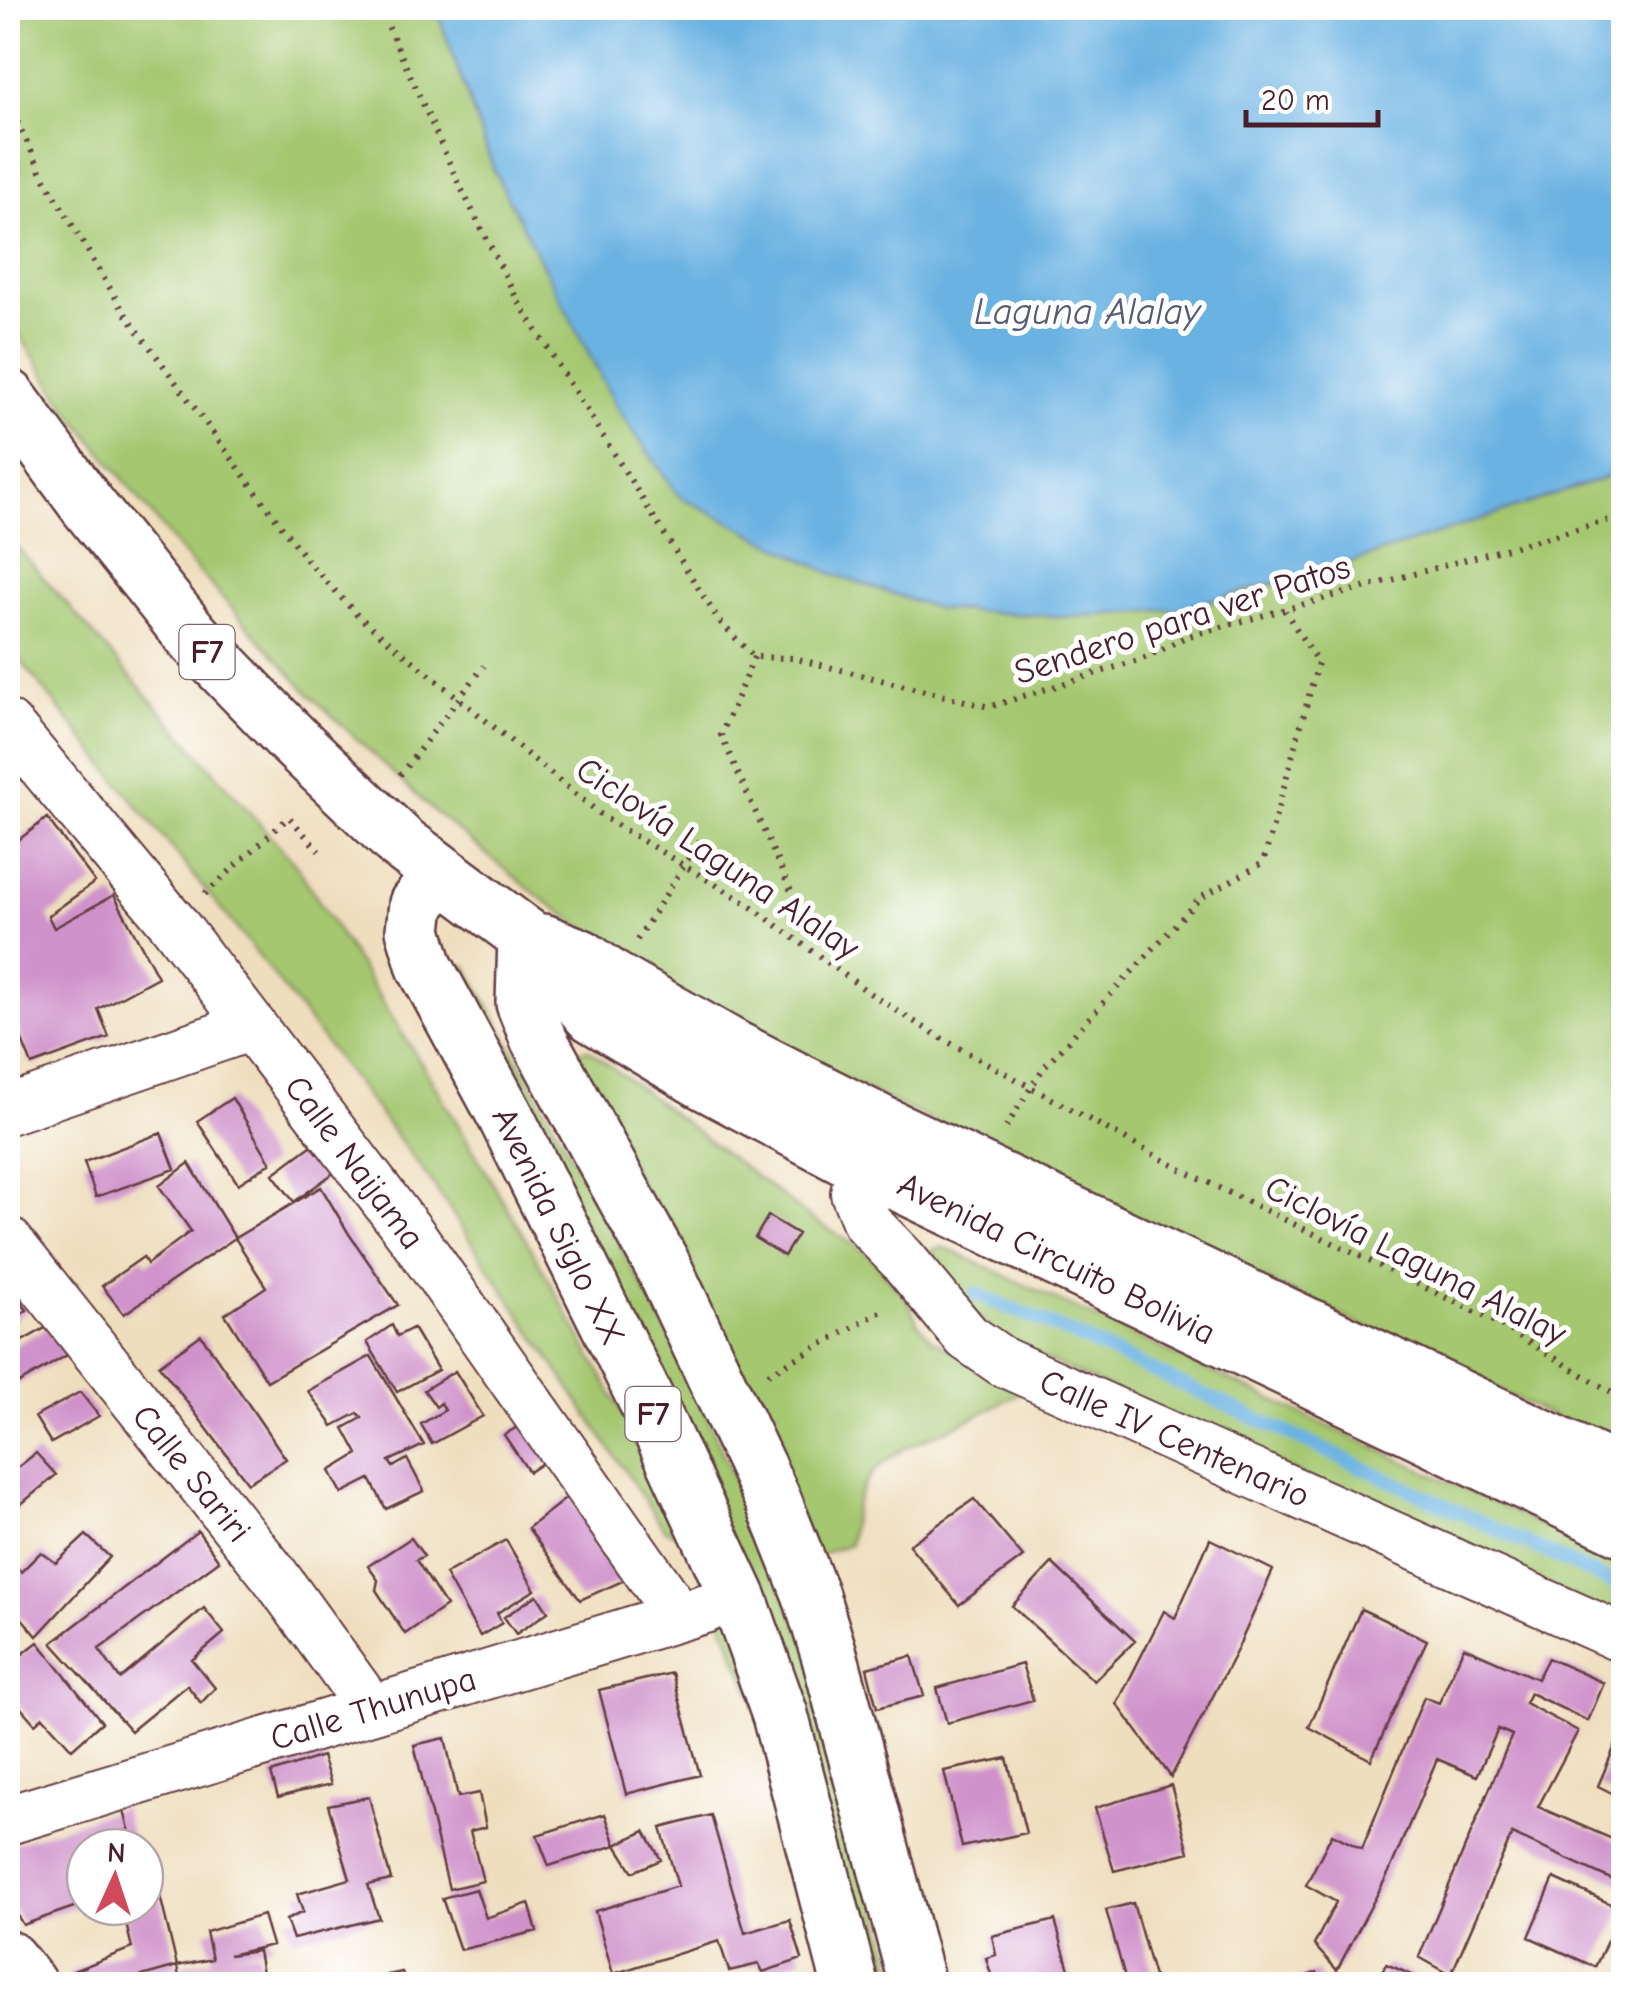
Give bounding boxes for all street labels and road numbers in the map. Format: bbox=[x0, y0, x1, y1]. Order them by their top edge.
street label: Sendero para ver Patos bbox=[1009, 546, 1355, 693]
road number: F7 bbox=[180, 625, 234, 679]
street label: Ciclovía Laguna Alalay bbox=[568, 748, 867, 969]
street label: Calle Naijama bbox=[276, 1068, 433, 1257]
street label: Avenida Siglo XX bbox=[483, 1101, 634, 1352]
street label: Avenida Circuito Bolivia bbox=[891, 1164, 1222, 1353]
street label: Ciclovía Laguna Alalay bbox=[1258, 1167, 1573, 1354]
street label: Calle IV Centenario bbox=[1034, 1361, 1316, 1516]
road number: F7 bbox=[626, 1387, 680, 1441]
street label: Calle Sariri bbox=[124, 1396, 260, 1550]
street label: Calle Thunupa bbox=[265, 1658, 481, 1759]

